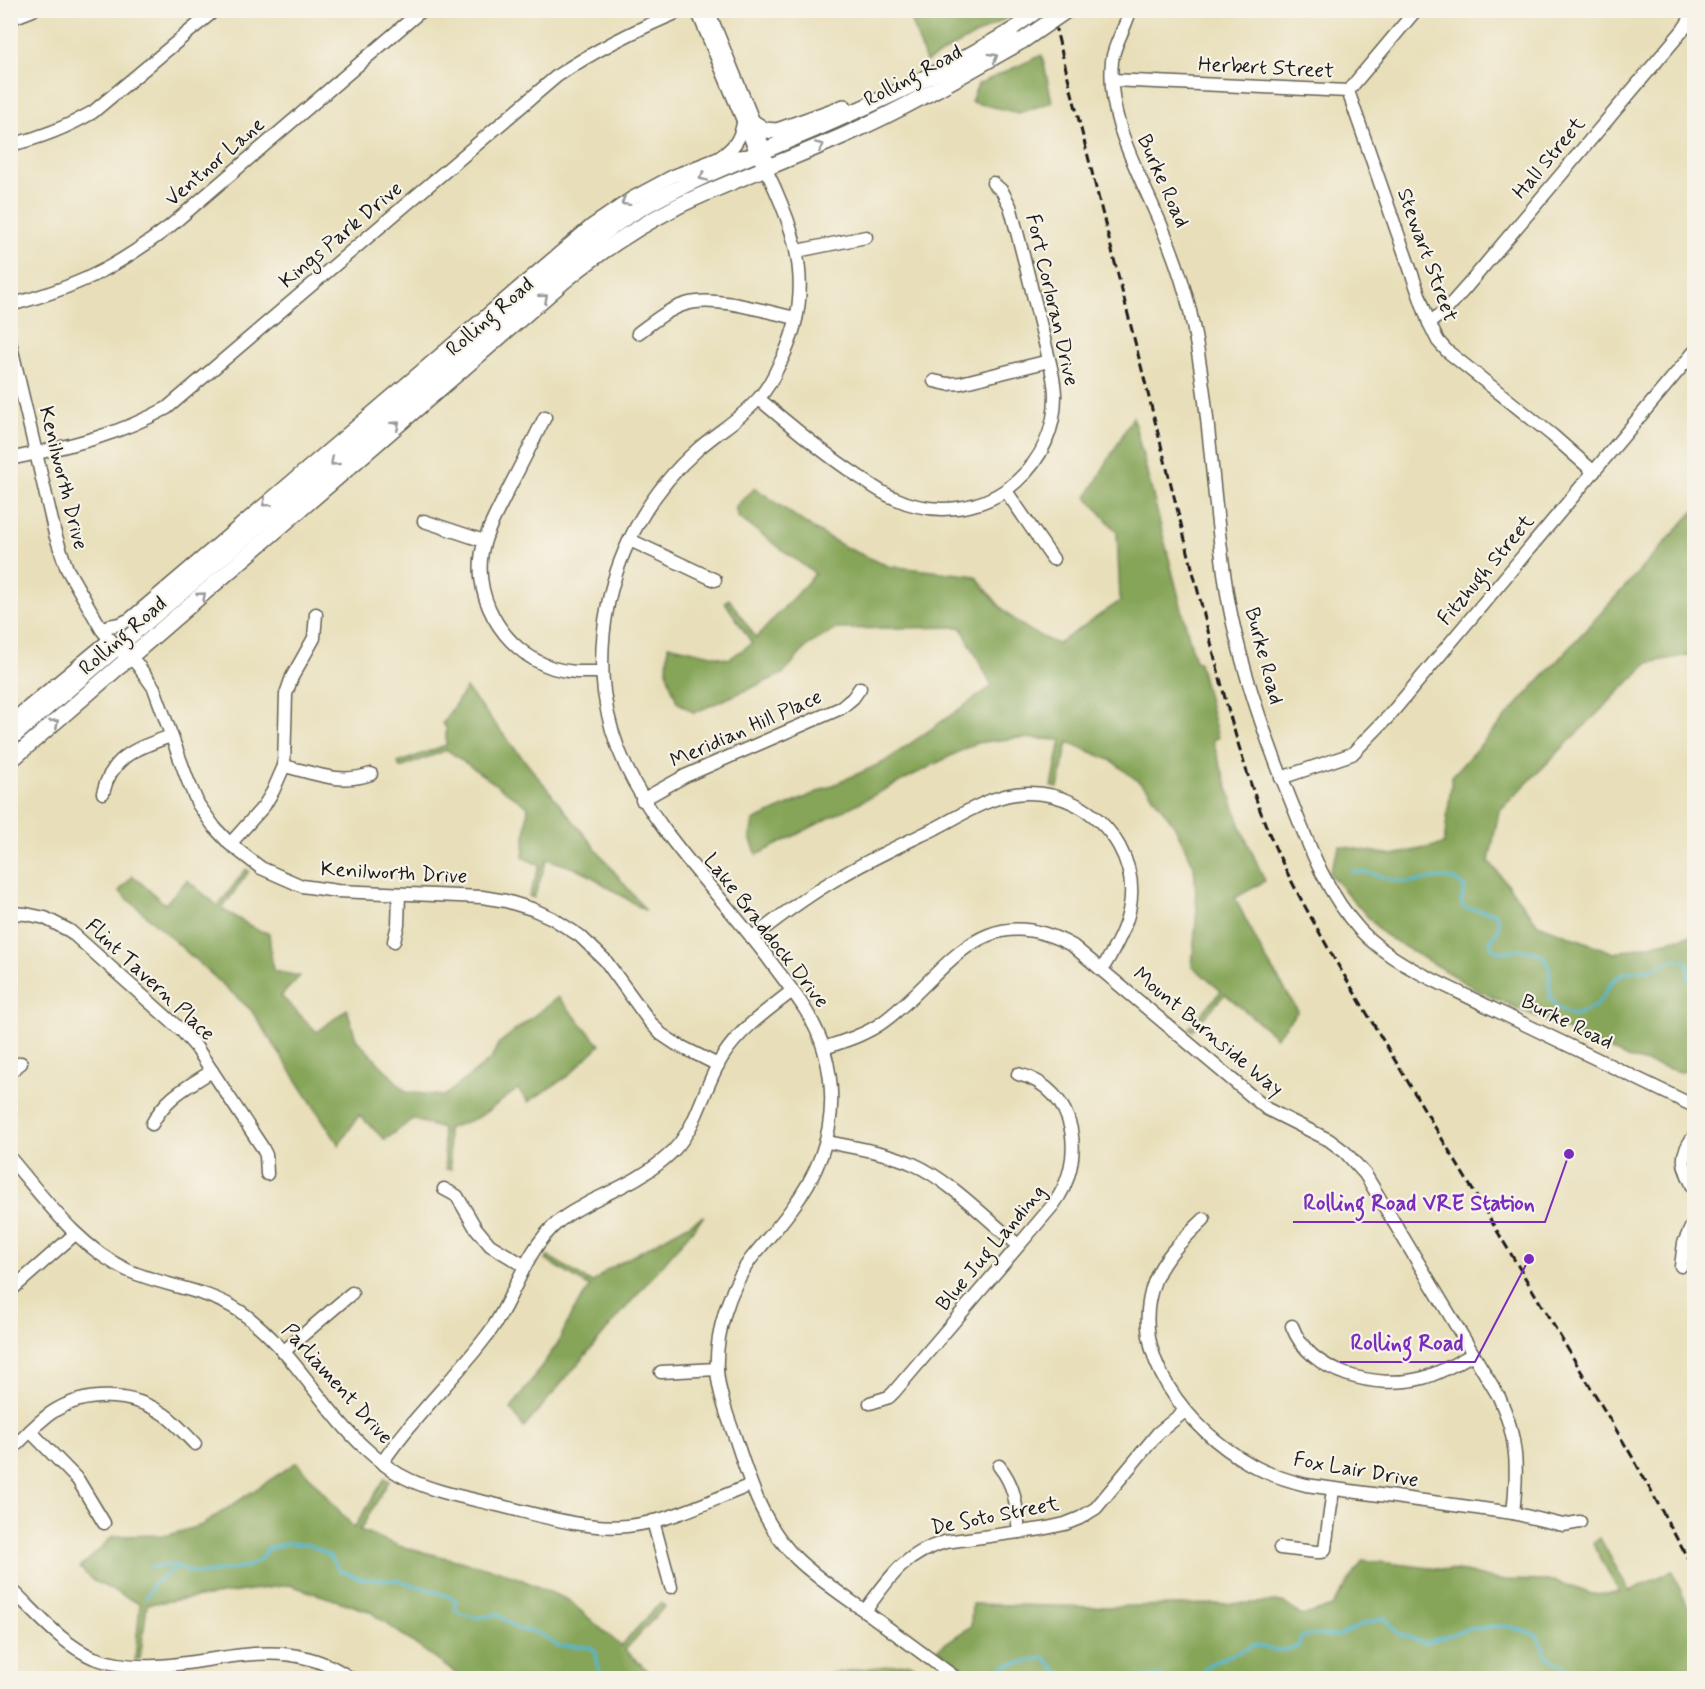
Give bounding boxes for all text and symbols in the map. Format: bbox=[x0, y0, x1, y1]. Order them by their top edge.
street label: Rolling Road bbox=[859, 38, 968, 115]
street label: Herbert Street bbox=[1197, 50, 1335, 86]
one-way arrow bbox=[988, 53, 998, 64]
street label: Hall Street bbox=[1506, 110, 1592, 205]
street label: Ventnor Lane bbox=[159, 111, 271, 213]
street label: Burke Road bbox=[1130, 130, 1196, 232]
one-way arrow bbox=[814, 141, 825, 153]
one-way arrow bbox=[698, 170, 709, 182]
street label: Kings Park Drive bbox=[273, 175, 409, 296]
street label: Stewart Street bbox=[1390, 184, 1464, 326]
one-way arrow bbox=[621, 195, 631, 207]
street label: Fort Corloran Drive bbox=[1019, 211, 1085, 389]
street label: Rolling Road bbox=[440, 271, 541, 364]
one-way arrow bbox=[537, 294, 548, 305]
street label: Kenilworth Drive bbox=[32, 403, 94, 553]
one-way arrow bbox=[389, 421, 400, 432]
one-way arrow bbox=[330, 455, 341, 466]
one-way arrow bbox=[262, 495, 273, 506]
street label: Fitzhugh Street bbox=[1431, 508, 1543, 633]
street label: Rolling Road bbox=[73, 590, 174, 683]
one-way arrow bbox=[195, 592, 206, 603]
street label: Burke Road bbox=[1238, 604, 1290, 708]
street label: Meridian Hill Place bbox=[666, 683, 826, 775]
one-way arrow bbox=[48, 719, 59, 730]
street label: Lake Braddock Drive bbox=[697, 848, 835, 1014]
street label: Kenilworth Drive bbox=[320, 855, 468, 891]
street label: Flint Tavern Place bbox=[79, 913, 221, 1047]
street label: Mount Burnside Way bbox=[1127, 961, 1289, 1103]
street label: Burke Road bbox=[1516, 988, 1618, 1056]
street label: Blue Jug Landing bbox=[930, 1179, 1054, 1319]
callout: Rolling Road VRE Station bbox=[1293, 1182, 1545, 1222]
text: Rolling Road VRE Station bbox=[1303, 1190, 1535, 1222]
street label: Parliament Drive bbox=[275, 1317, 399, 1451]
callout: Rolling Road bbox=[1340, 1322, 1475, 1362]
text: Rolling Road bbox=[1350, 1330, 1464, 1362]
street label: Fox Lair Drive bbox=[1291, 1445, 1421, 1495]
street label: De Soto Street bbox=[929, 1490, 1062, 1542]

